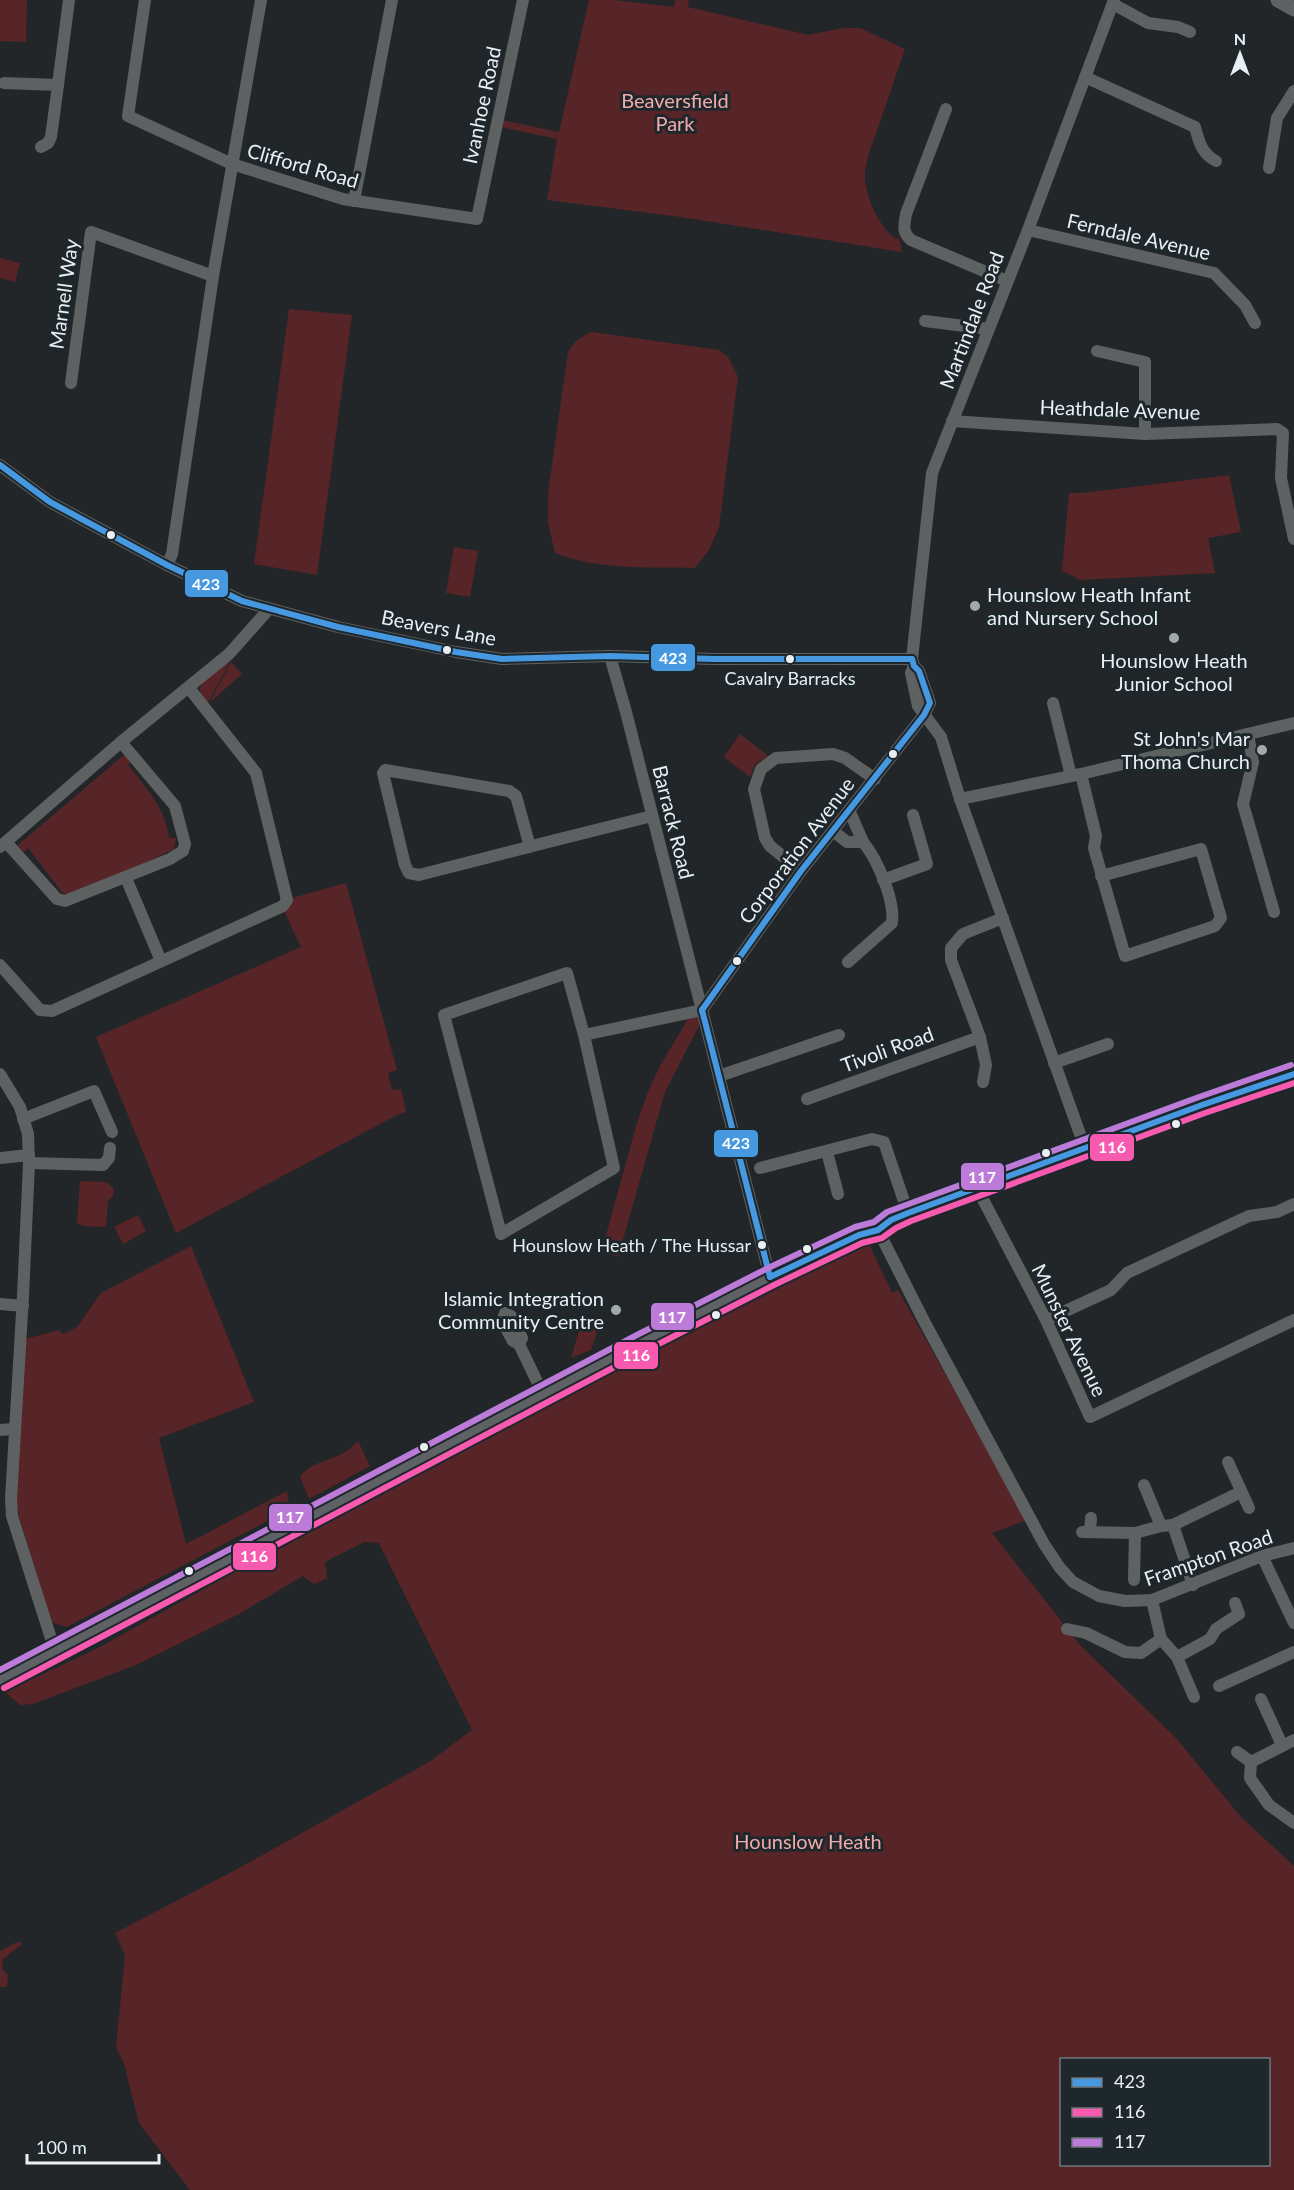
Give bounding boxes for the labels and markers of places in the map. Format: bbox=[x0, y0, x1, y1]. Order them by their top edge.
unlabelled marker bbox=[105, 529, 117, 541]
place label: Hounslow Heath Infant and Nursery School bbox=[987, 582, 1191, 629]
marker: Hounslow Heath Infant and Nursery School bbox=[968, 599, 982, 613]
marker: Hounslow Heath Junior School bbox=[1167, 631, 1181, 645]
unlabelled marker bbox=[441, 644, 453, 656]
place label: Hounslow Heath Junior School bbox=[1100, 648, 1248, 695]
marker: Cavalry Barracks bbox=[784, 653, 796, 665]
place label: Cavalry Barracks bbox=[725, 667, 856, 689]
place label: St John's Mar Thoma Church bbox=[1121, 726, 1251, 773]
marker: St John's Mar Thoma Church bbox=[1255, 743, 1269, 757]
unlabelled marker bbox=[887, 748, 899, 760]
unlabelled marker bbox=[731, 955, 743, 967]
unlabelled marker bbox=[1170, 1118, 1182, 1130]
unlabelled marker bbox=[1040, 1147, 1052, 1159]
place label: Hounslow Heath / The Hussar bbox=[512, 1234, 751, 1256]
marker: Hounslow Heath / The Hussar bbox=[756, 1239, 768, 1251]
unlabelled marker bbox=[801, 1243, 813, 1255]
place label: Islamic Integration Community Centre bbox=[438, 1286, 604, 1333]
marker: Islamic Integration Community Centre bbox=[609, 1303, 623, 1317]
unlabelled marker bbox=[710, 1309, 722, 1321]
unlabelled marker bbox=[418, 1441, 430, 1453]
unlabelled marker bbox=[183, 1565, 195, 1577]

